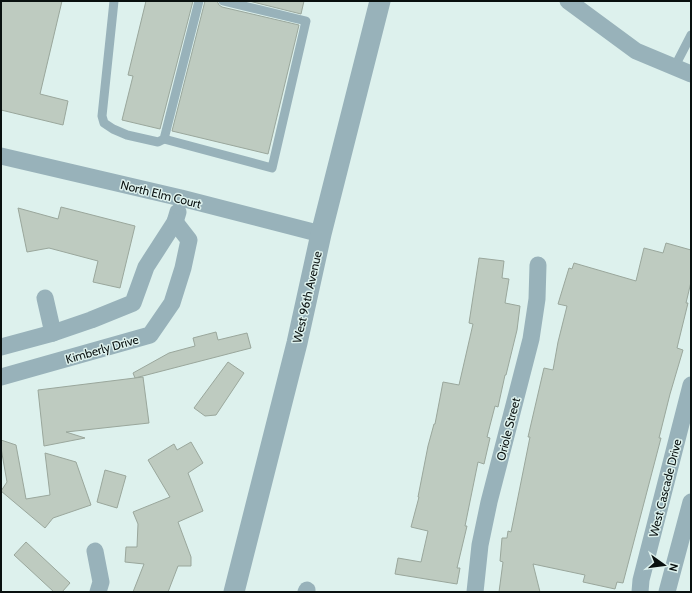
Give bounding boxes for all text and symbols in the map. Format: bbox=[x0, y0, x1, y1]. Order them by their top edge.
street label: North Elm Court bbox=[119, 177, 203, 211]
street label: West 96th Avenue bbox=[289, 250, 325, 344]
street label: Kimberly Drive bbox=[64, 331, 140, 367]
street label: Oriole Street bbox=[493, 396, 523, 462]
street label: West Cascade Drive bbox=[646, 437, 684, 539]
north arrow bbox=[644, 545, 684, 585]
text: N bbox=[666, 562, 681, 573]

